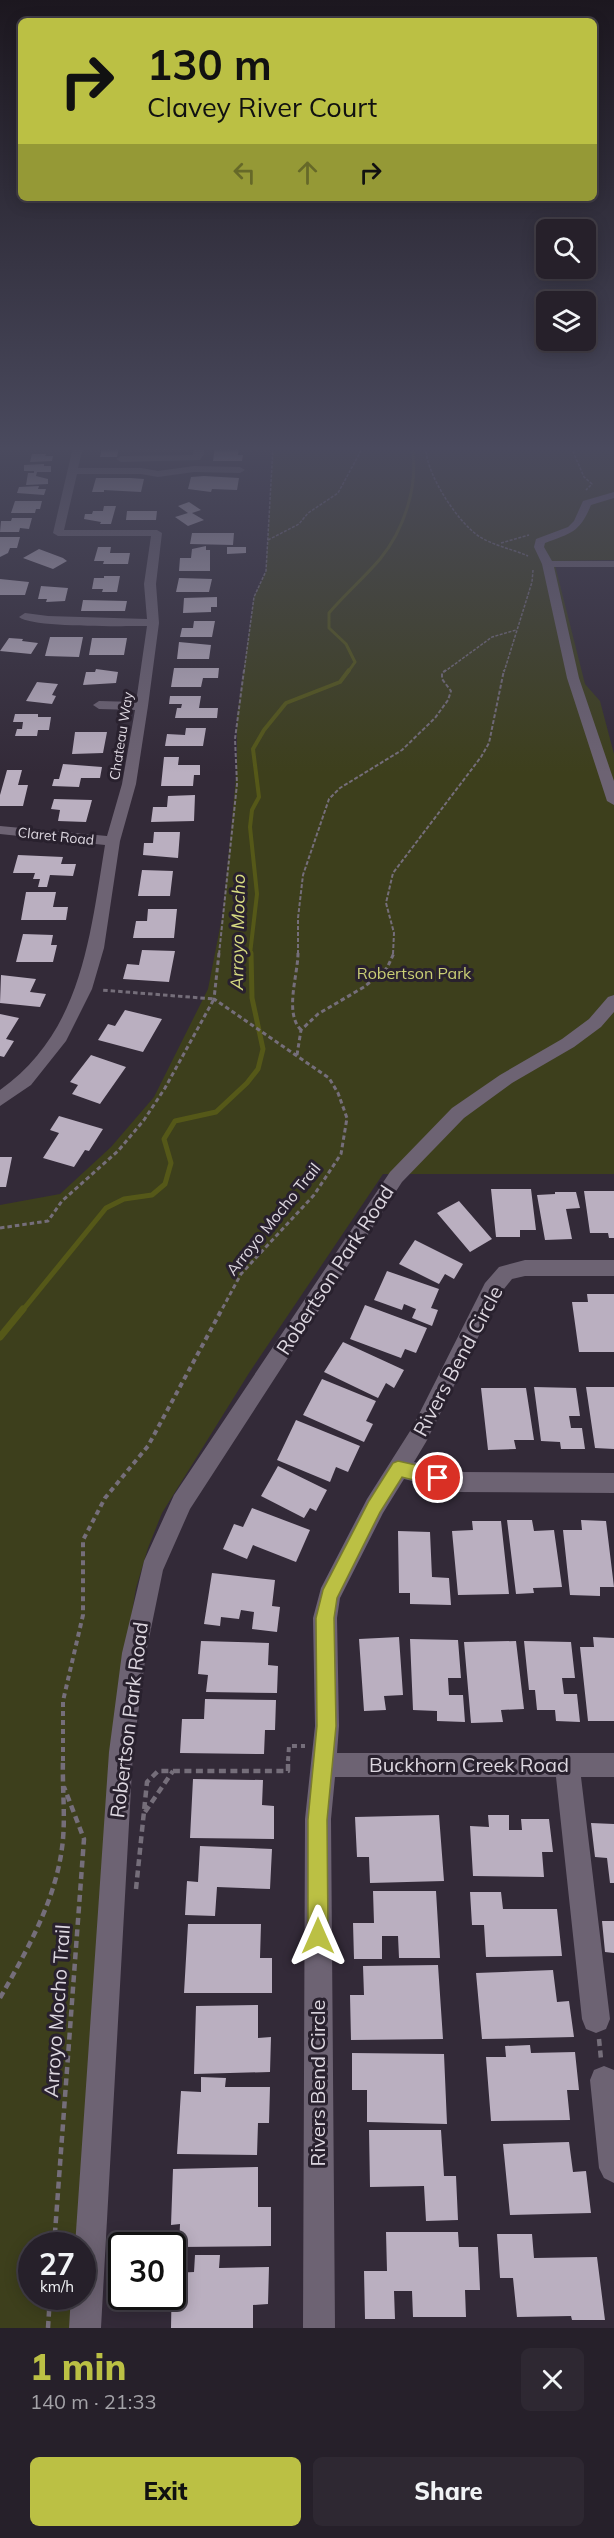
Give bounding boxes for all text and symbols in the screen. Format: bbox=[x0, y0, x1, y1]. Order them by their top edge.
text: 130 m bbox=[147, 38, 272, 91]
icon: right bbox=[48, 42, 126, 120]
text: Clavey River Court bbox=[147, 90, 377, 124]
icon: left bbox=[228, 156, 261, 189]
icon: ahead bbox=[291, 156, 324, 189]
icon: right bbox=[354, 156, 387, 189]
map controls bbox=[536, 219, 596, 351]
button: search bbox=[536, 219, 596, 279]
button: layers bbox=[536, 291, 596, 351]
street label: Chateau Way bbox=[105, 690, 137, 782]
street label: Claret Road bbox=[17, 823, 95, 849]
water label: Arroyo Mocho bbox=[225, 874, 250, 991]
park label: Robertson Park bbox=[357, 963, 472, 983]
street label: Arroyo Mocho Trail bbox=[222, 1159, 324, 1279]
street label: Robertson Park Road bbox=[270, 1180, 399, 1359]
street label: Rivers Bend Circle bbox=[407, 1281, 508, 1440]
pin bbox=[412, 1452, 463, 1503]
icon: arrive bbox=[421, 1461, 454, 1494]
street label: Robertson Park Road bbox=[104, 1620, 153, 1819]
street label: Buckhorn Creek Road bbox=[369, 1752, 569, 1777]
position arrow bbox=[286, 1904, 350, 1968]
street label: Arroyo Mocho Trail bbox=[38, 1924, 75, 2098]
street label: Rivers Bend Circle bbox=[305, 2000, 330, 2166]
speed limit sign: 30 bbox=[108, 2232, 186, 2310]
text: 27 bbox=[39, 2245, 75, 2283]
text: km/h bbox=[40, 2277, 74, 2296]
text: 1 min bbox=[30, 2344, 126, 2389]
button: close bbox=[521, 2348, 584, 2411]
text: 140 m · 21:33 bbox=[30, 2389, 156, 2414]
button: Exit bbox=[30, 2457, 301, 2526]
button: Share bbox=[313, 2457, 584, 2526]

